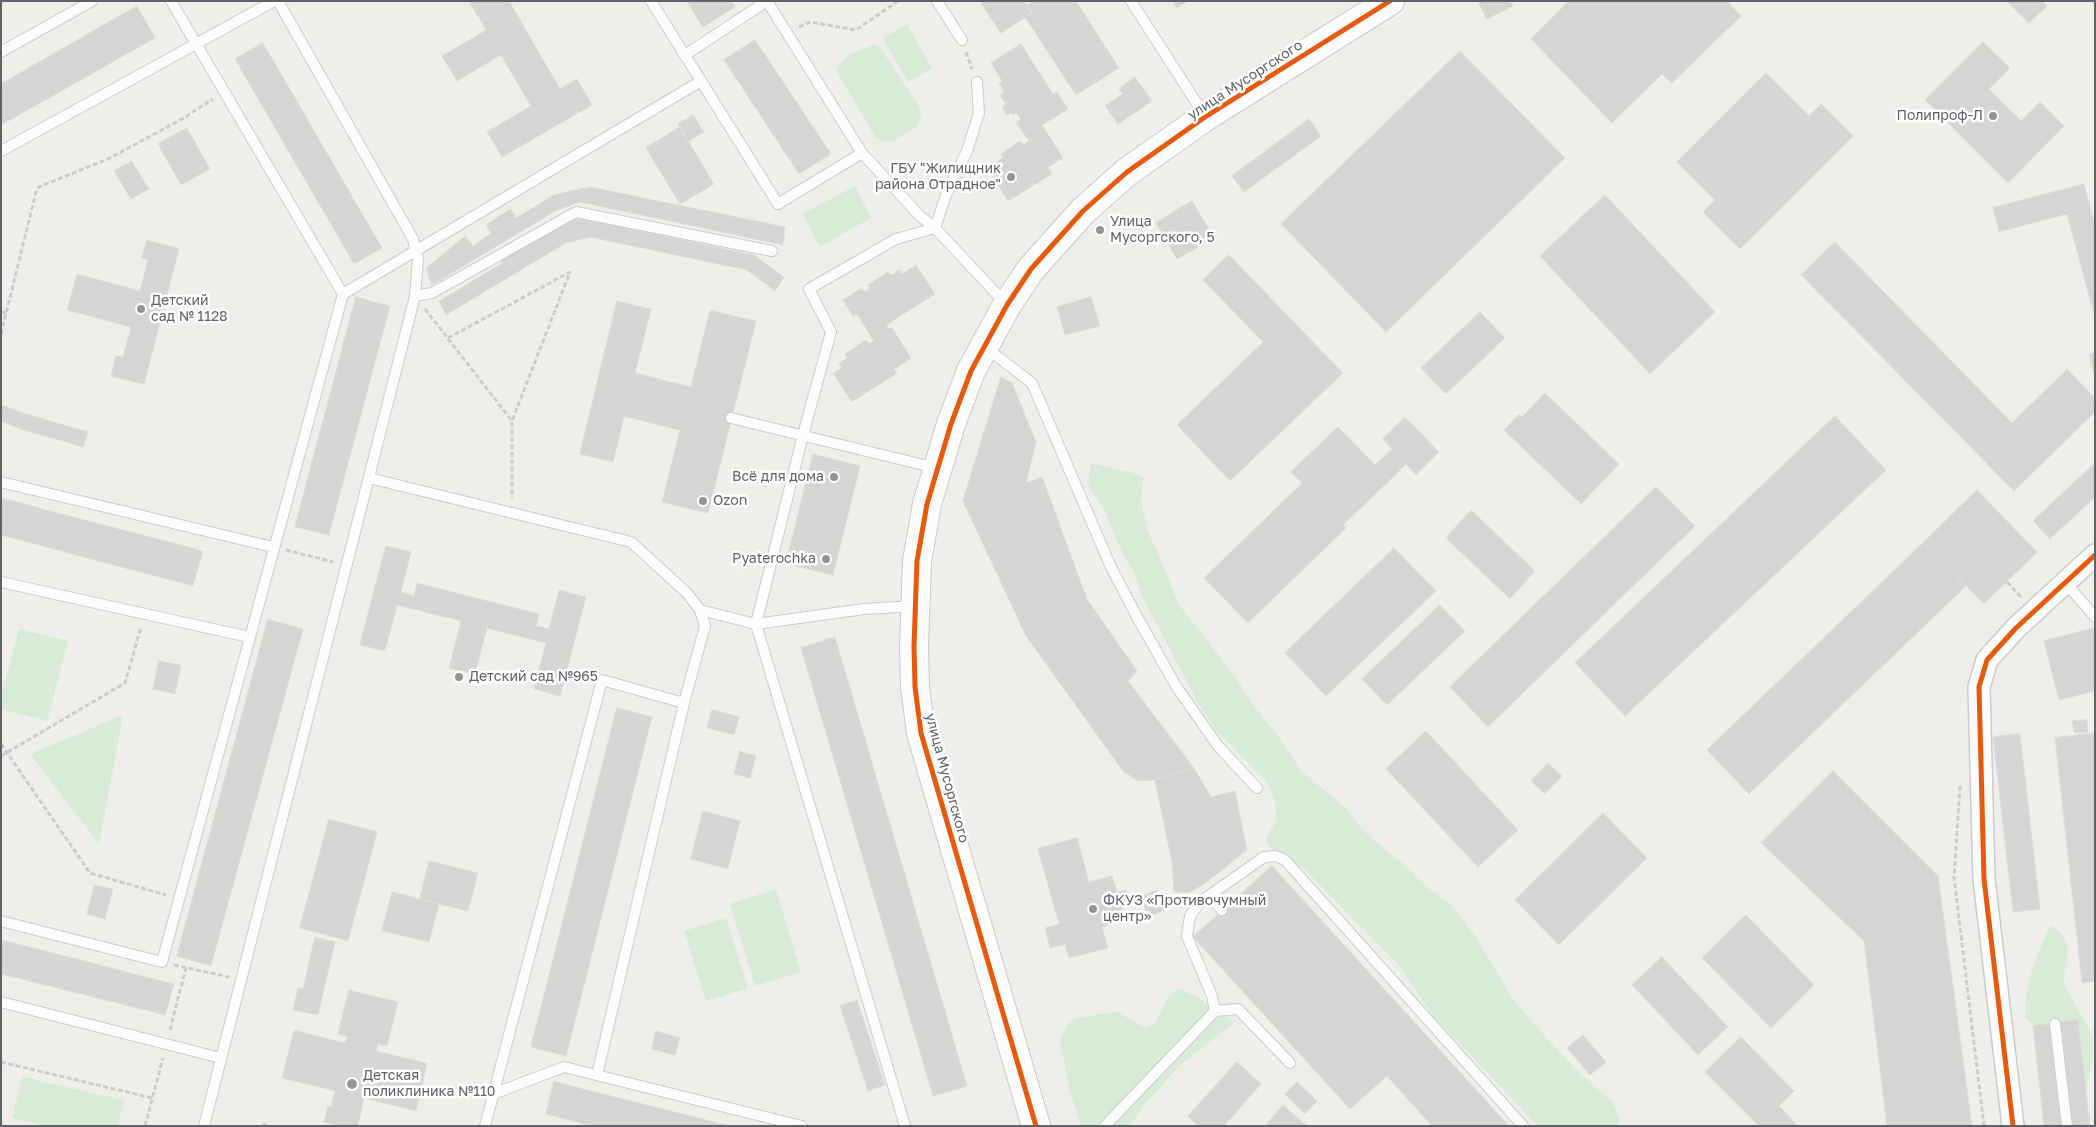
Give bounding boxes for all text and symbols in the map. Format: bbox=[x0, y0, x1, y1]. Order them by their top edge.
street label: улица Мусоргского bbox=[1184, 37, 1306, 123]
place label: Полипроф-Л bbox=[1896, 108, 1983, 124]
marker: Полипроф-Л bbox=[1987, 110, 1999, 122]
place label: ГБУ "Жилищник района Отрадное" bbox=[875, 161, 1001, 193]
marker: ГБУ "Жилищник района Отрадное" bbox=[1005, 171, 1017, 183]
place label: Улица Мусоргского, 5 bbox=[1110, 214, 1215, 246]
marker: Улица Мусоргского, 5 bbox=[1094, 224, 1106, 236]
place label: Детский сад № 1128 bbox=[151, 293, 228, 326]
marker: Детский сад № 1128 bbox=[135, 303, 147, 315]
place label: Всё для дома bbox=[732, 469, 824, 485]
marker: Всё для дома bbox=[828, 471, 840, 483]
place label: Ozon bbox=[713, 493, 747, 509]
marker: Ozon bbox=[697, 495, 709, 507]
place label: Pyaterochka bbox=[732, 551, 816, 567]
marker: Pyaterochka bbox=[820, 553, 832, 565]
place label: Детский сад №965 bbox=[469, 669, 598, 685]
marker: Детский сад №965 bbox=[453, 671, 465, 683]
street label: улица Мусоргского bbox=[922, 711, 972, 845]
place label: ФКУЗ «Противочумный центр» bbox=[1103, 893, 1266, 926]
marker: ФКУЗ «Противочумный центр» bbox=[1087, 903, 1099, 915]
place label: Детская поликлиника №110 bbox=[363, 1068, 495, 1100]
marker: Детская поликлиника №110 bbox=[345, 1077, 359, 1091]

